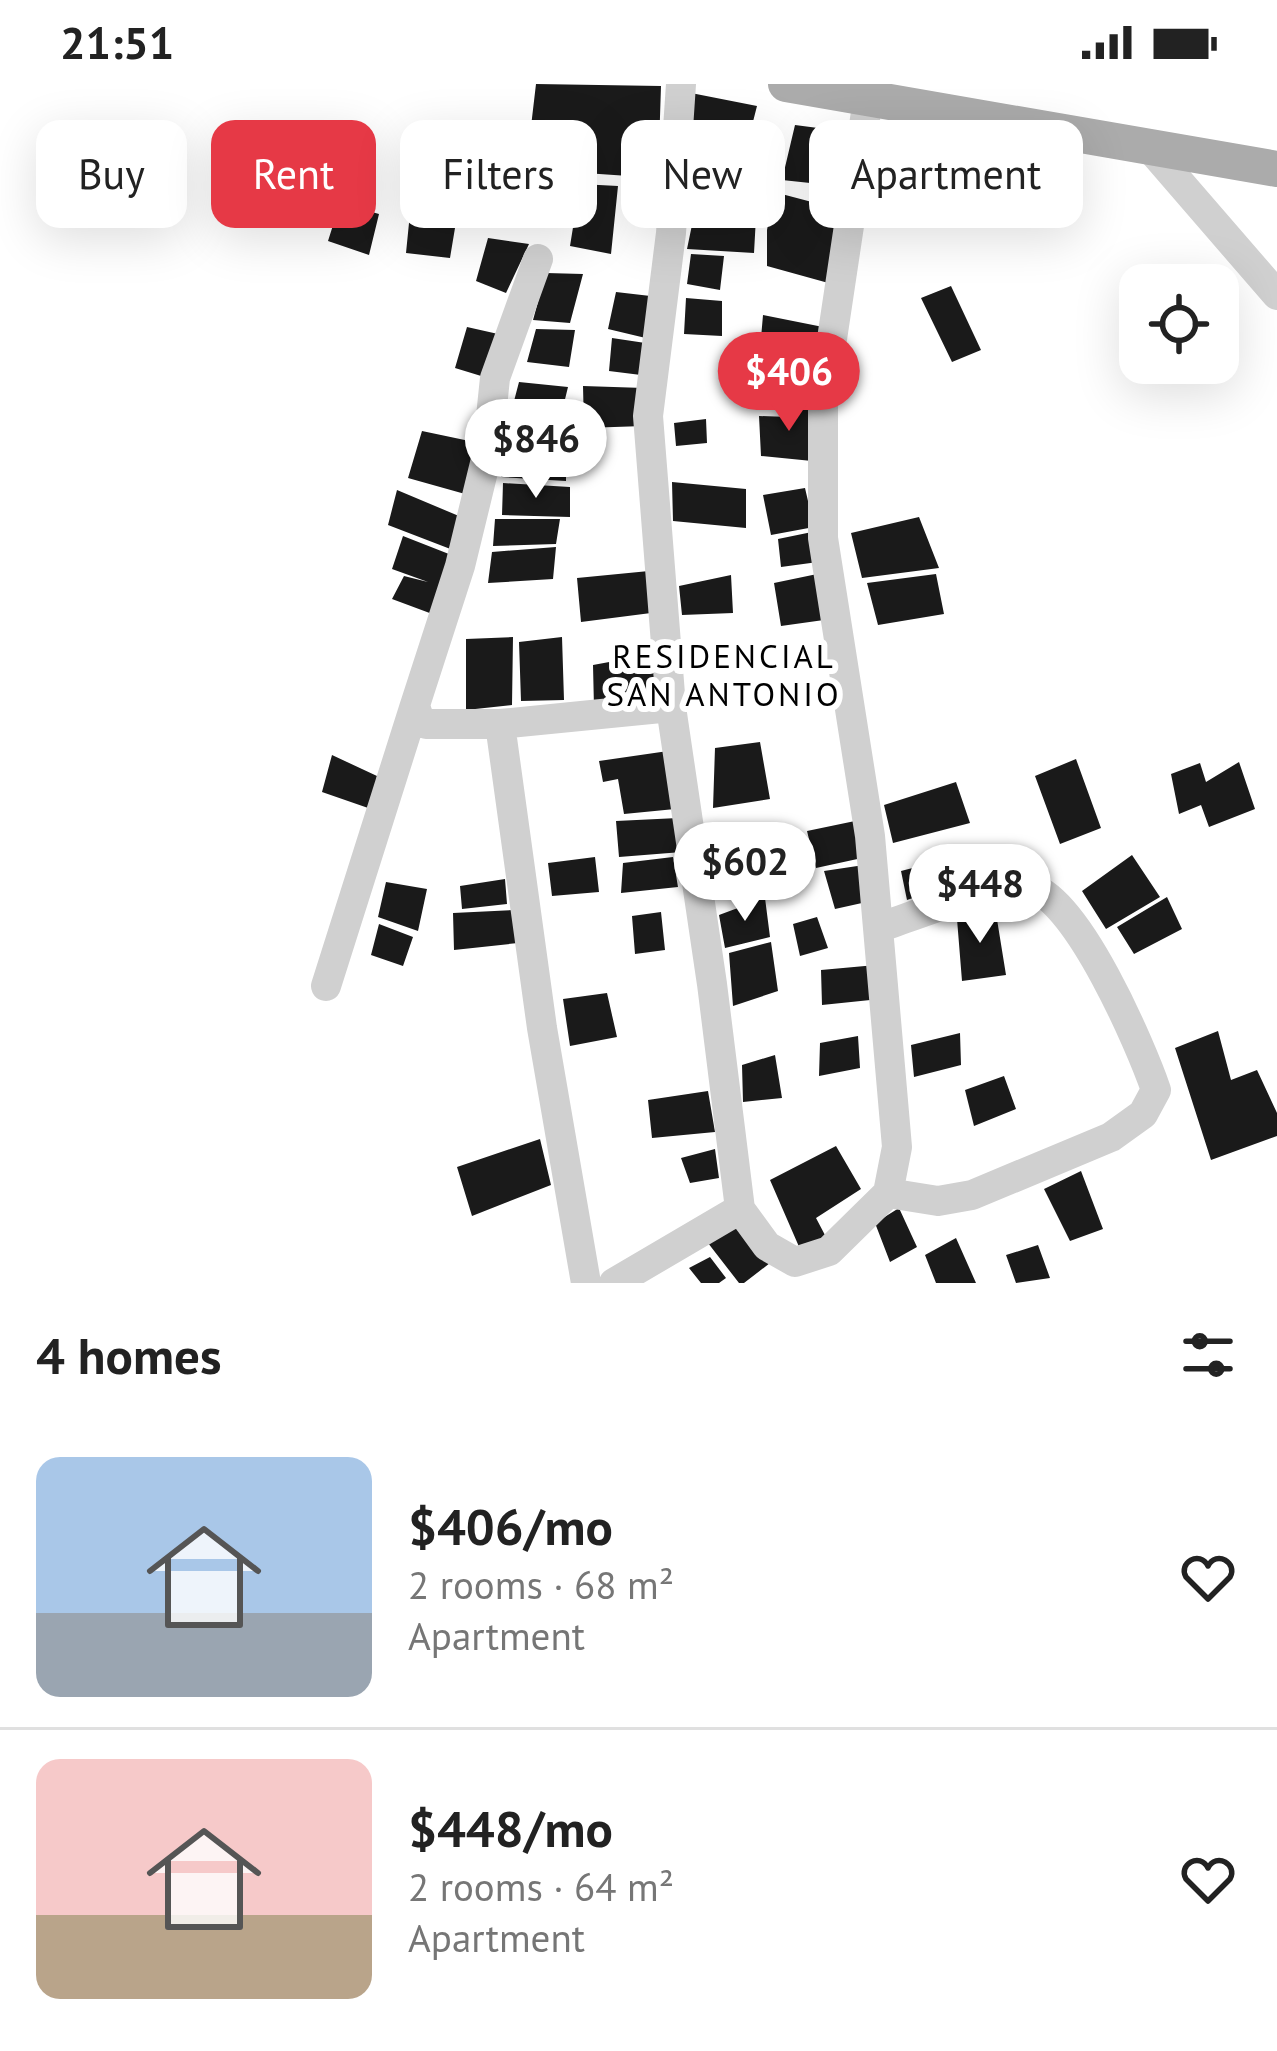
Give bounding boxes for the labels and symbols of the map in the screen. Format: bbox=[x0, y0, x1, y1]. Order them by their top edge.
pin: $406 bbox=[718, 332, 860, 434]
pin: $846 bbox=[465, 399, 607, 501]
district label: RESIDENCIAL SAN ANTONIO bbox=[607, 634, 842, 715]
pin: $602 bbox=[674, 822, 816, 924]
pin: $448 bbox=[909, 844, 1051, 946]

